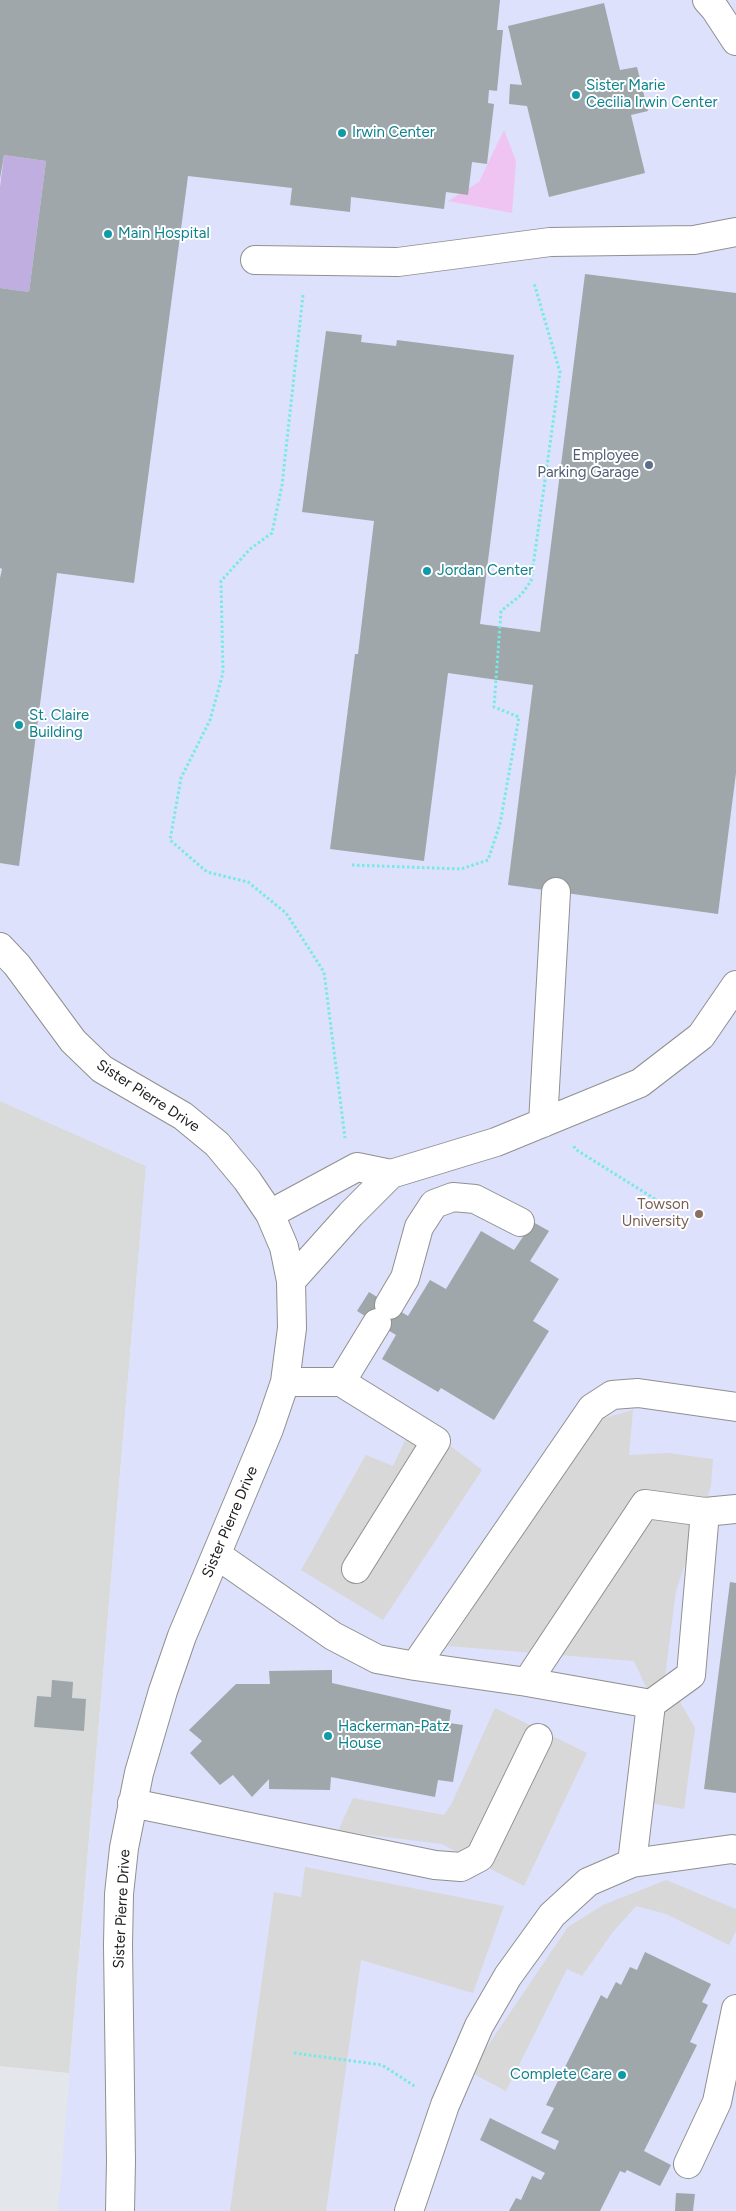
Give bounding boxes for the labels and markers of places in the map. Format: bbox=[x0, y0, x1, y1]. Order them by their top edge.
place label: Sister Marie Cecilia Irwin Center bbox=[586, 77, 717, 112]
marker: Sister Marie Cecilia Irwin Center bbox=[570, 89, 582, 101]
place label: Irwin Center bbox=[352, 124, 435, 142]
marker: Irwin Center bbox=[336, 127, 348, 139]
place label: Main Hospital bbox=[118, 225, 210, 243]
marker: Main Hospital bbox=[102, 228, 114, 240]
place label: Employee Parking Garage bbox=[537, 447, 639, 482]
marker: Employee Parking Garage bbox=[643, 459, 655, 471]
place label: Jordan Center bbox=[437, 562, 533, 580]
marker: Jordan Center bbox=[421, 565, 433, 577]
place label: St. Claire Building bbox=[29, 707, 89, 742]
marker: St. Claire Building bbox=[13, 719, 25, 731]
place label: Towson University bbox=[622, 1196, 689, 1231]
marker: Towson University bbox=[693, 1208, 705, 1220]
place label: Hackerman-Patz House bbox=[338, 1718, 450, 1753]
marker: Hackerman-Patz House bbox=[322, 1730, 334, 1742]
place label: Complete Care bbox=[510, 2066, 612, 2084]
marker: Complete Care bbox=[616, 2069, 628, 2081]

